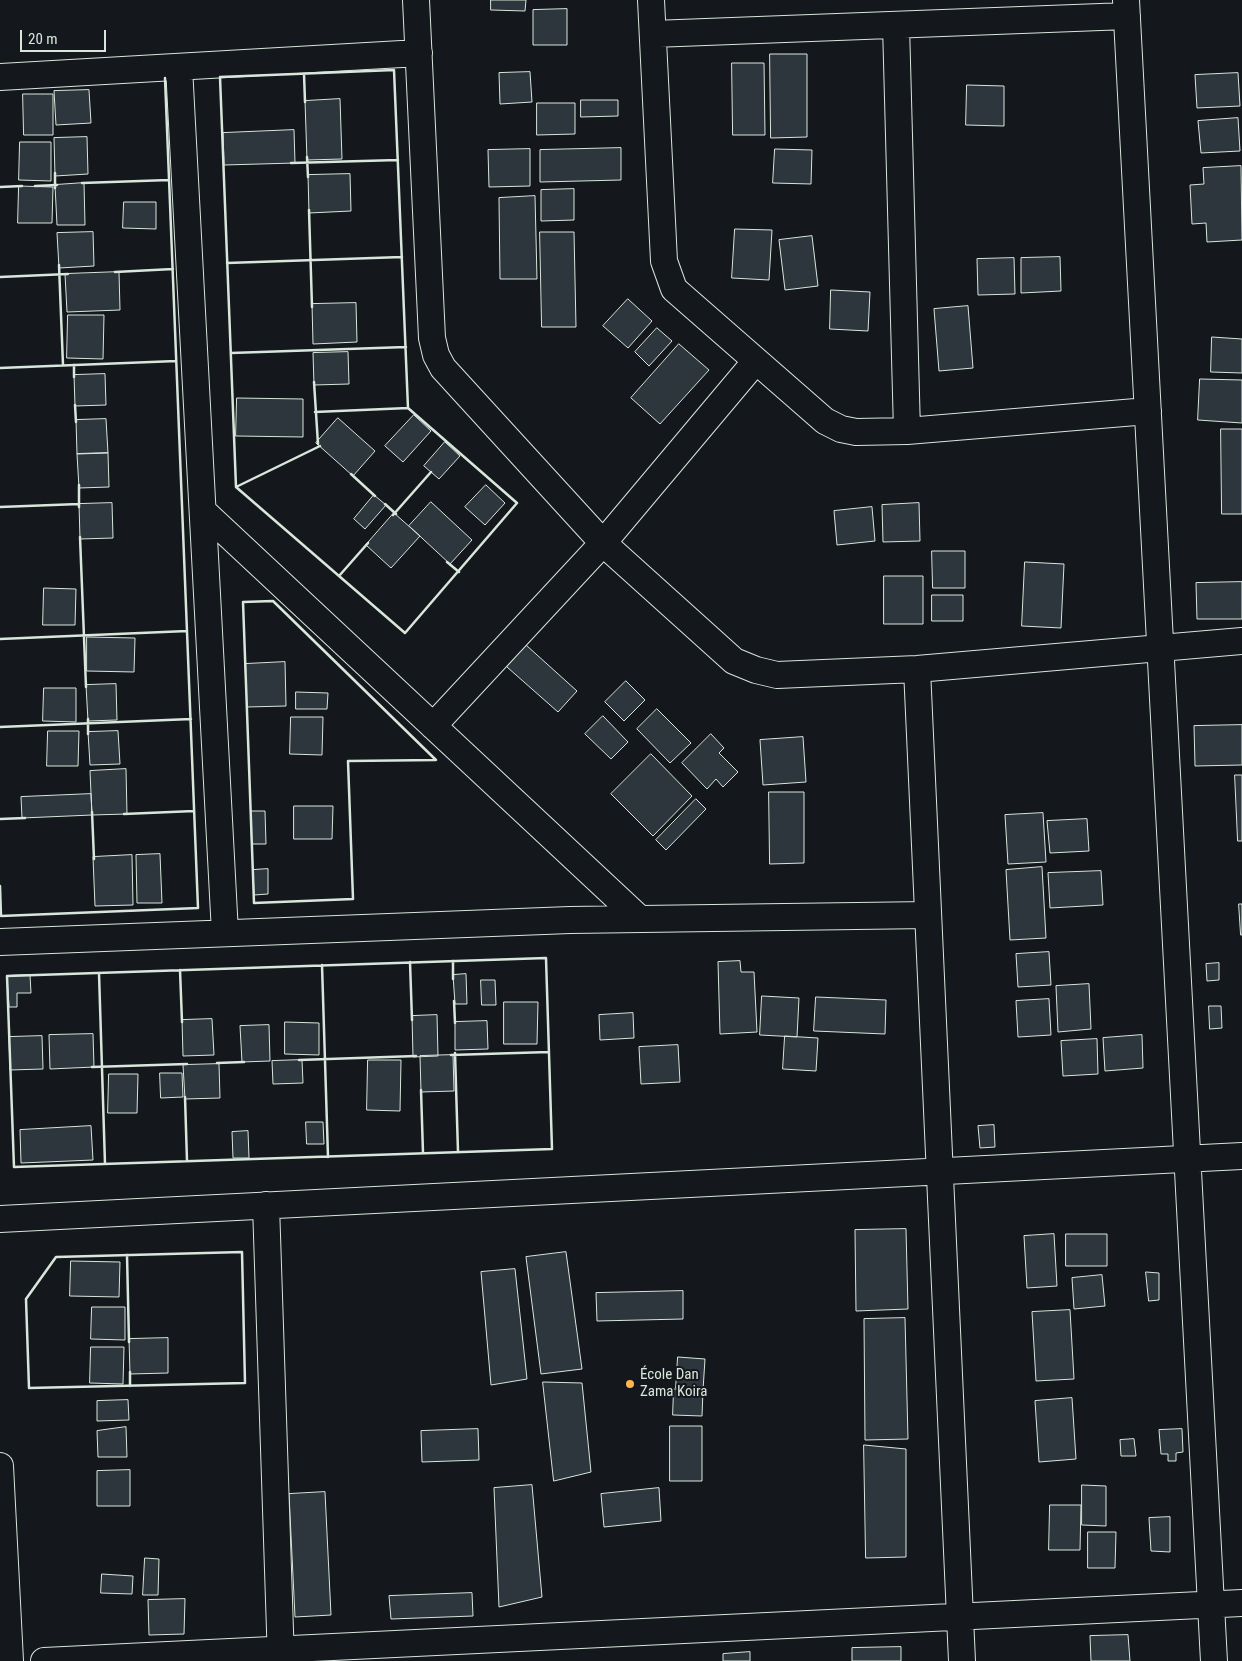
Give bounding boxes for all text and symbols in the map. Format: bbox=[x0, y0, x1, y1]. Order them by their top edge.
scale bar bbox=[22, 20, 109, 52]
text: 20 m bbox=[28, 30, 58, 48]
place label: École Dan Zama Koira bbox=[640, 1366, 707, 1401]
marker: École Dan Zama Koira bbox=[624, 1378, 636, 1390]

